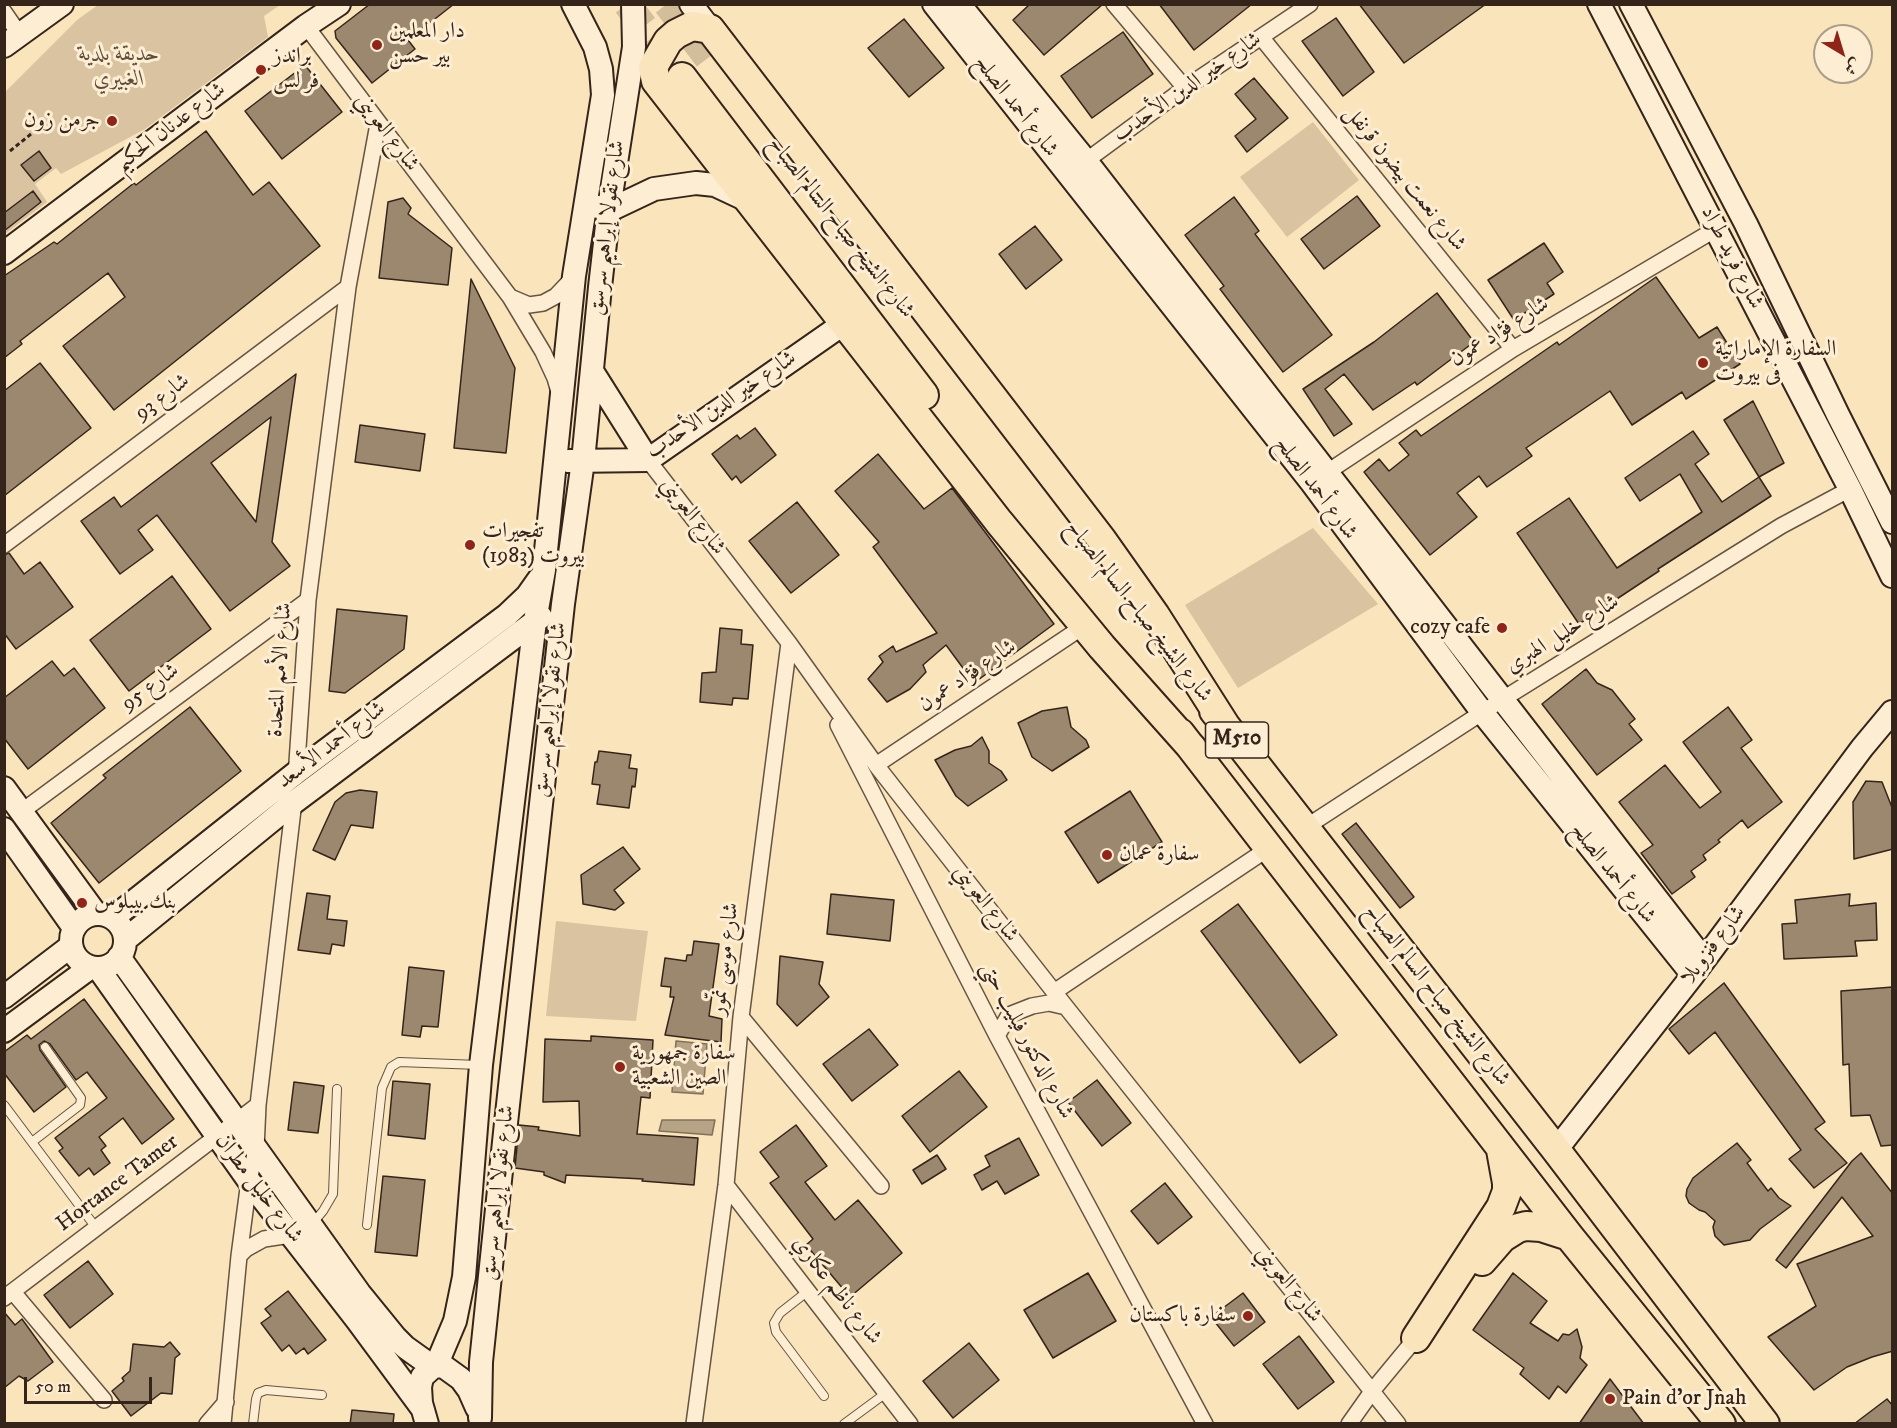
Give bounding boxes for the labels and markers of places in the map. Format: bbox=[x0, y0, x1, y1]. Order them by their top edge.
place label: دار المعلمين بير حسن bbox=[389, 19, 465, 70]
marker: دار المعلمين بير حسن bbox=[370, 38, 384, 52]
place label: براندز فر لس bbox=[273, 44, 319, 96]
marker: براندز فر لس bbox=[254, 63, 268, 77]
place label: جرمن زون bbox=[24, 108, 100, 134]
marker: جرمن زون bbox=[105, 114, 119, 128]
place label: السفارة الإماراتية فى بيروت bbox=[1715, 337, 1836, 388]
marker: السفارة الإماراتية فى بيروت bbox=[1696, 356, 1710, 370]
place label: تفجيرات بيروت (1983) bbox=[482, 519, 585, 570]
marker: تفجيرات بيروت (1983) bbox=[463, 538, 477, 552]
place label: cozy cafe bbox=[1410, 615, 1490, 641]
marker: cozy cafe bbox=[1495, 621, 1509, 635]
place label: سفارة عمان bbox=[1119, 842, 1200, 868]
marker: سفارة عمان bbox=[1100, 848, 1114, 862]
place label: بنك بيبلوس bbox=[94, 890, 176, 916]
marker: بنك بيبلوس bbox=[75, 896, 89, 910]
place label: سفارة جمهورية الصين الشعبية bbox=[632, 1041, 736, 1092]
marker: سفارة جمهورية الصين الشعبية bbox=[613, 1060, 627, 1074]
place label: سفارة باكستان bbox=[1129, 1303, 1236, 1329]
marker: سفارة باكستان bbox=[1241, 1309, 1255, 1323]
place label: Pain d'or Jnah bbox=[1622, 1386, 1746, 1412]
marker: Pain d'or Jnah bbox=[1603, 1392, 1617, 1406]

